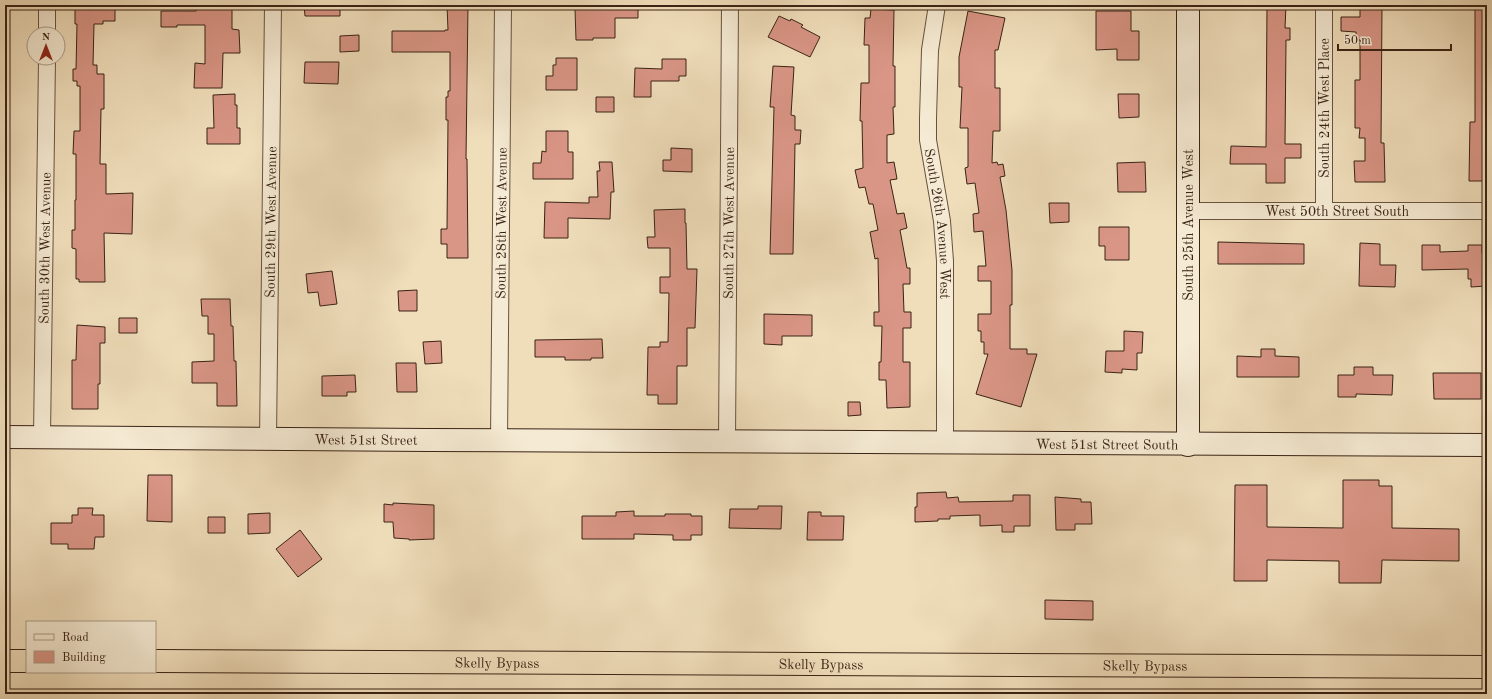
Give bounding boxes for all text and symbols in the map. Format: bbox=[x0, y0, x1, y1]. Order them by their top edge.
north arrow bbox=[26, 26, 66, 66]
scale bar bbox=[1338, 26, 1451, 52]
text: N bbox=[42, 32, 51, 43]
text: 50 m bbox=[1344, 34, 1371, 47]
street label: South 24th West Place bbox=[1318, 38, 1332, 178]
street label: South 29th West Avenue bbox=[264, 146, 279, 298]
street label: South 28th West Avenue bbox=[494, 147, 510, 299]
street label: South 27th West Avenue bbox=[722, 147, 737, 299]
street label: South 26th Avenue West bbox=[922, 147, 951, 299]
street label: South 25th Avenue West bbox=[1182, 149, 1196, 301]
street label: South 30th West Avenue bbox=[37, 172, 53, 324]
street label: West 50th Street South bbox=[1265, 205, 1410, 219]
street label: West 51st Street bbox=[314, 433, 418, 448]
street label: West 51st Street South bbox=[1036, 438, 1179, 452]
legend bbox=[26, 621, 156, 673]
text: Road bbox=[62, 632, 89, 644]
text: Building bbox=[62, 652, 106, 664]
street label: Skelly Bypass bbox=[455, 656, 539, 671]
street label: Skelly Bypass bbox=[779, 658, 863, 672]
street label: Skelly Bypass bbox=[1103, 659, 1187, 674]

